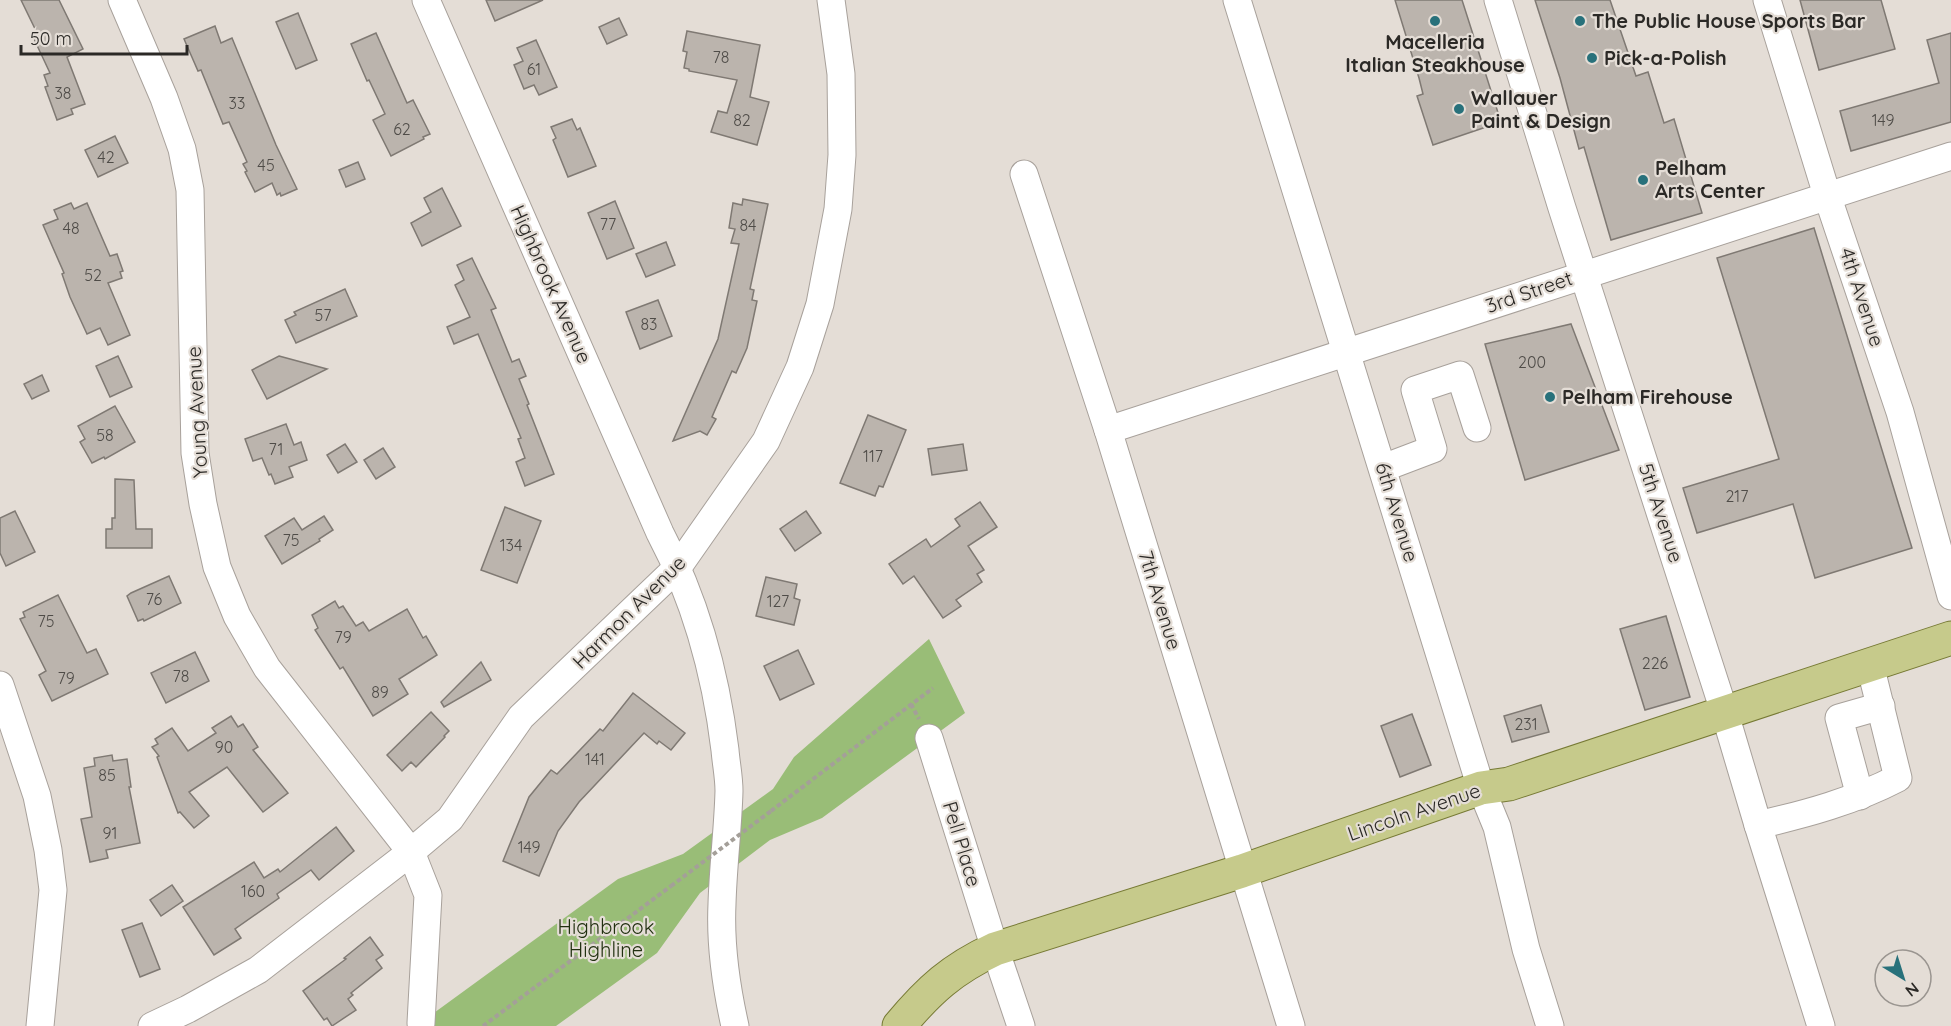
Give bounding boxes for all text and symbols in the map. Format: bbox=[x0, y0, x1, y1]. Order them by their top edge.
place label: The Public House Sports Bar bbox=[1592, 8, 1866, 33]
marker: Macelleria Italian Steakhouse bbox=[1428, 14, 1442, 28]
marker: The Public House Sports Bar bbox=[1573, 14, 1587, 28]
scale bar bbox=[21, 18, 188, 56]
text: 50 m bbox=[30, 27, 72, 50]
place label: Macelleria Italian Steakhouse bbox=[1345, 29, 1525, 77]
place label: Pick-a-Polish bbox=[1604, 45, 1727, 70]
house number: 78 bbox=[713, 47, 729, 67]
marker: Pick-a-Polish bbox=[1585, 51, 1599, 65]
house number: 61 bbox=[527, 59, 541, 79]
house number: 38 bbox=[54, 83, 72, 103]
place label: Wallauer Paint & Design bbox=[1471, 85, 1611, 133]
house number: 33 bbox=[229, 93, 245, 113]
marker: Wallauer Paint & Design bbox=[1452, 102, 1466, 116]
house number: 82 bbox=[733, 110, 751, 130]
house number: 149 bbox=[1872, 110, 1894, 130]
house number: 62 bbox=[393, 119, 411, 139]
house number: 42 bbox=[97, 147, 115, 167]
house number: 45 bbox=[257, 155, 275, 175]
place label: Pelham Arts Center bbox=[1655, 155, 1765, 203]
marker: Pelham Arts Center bbox=[1636, 173, 1650, 187]
street label: Highbrook Avenue bbox=[505, 201, 598, 367]
house number: 77 bbox=[600, 214, 616, 234]
house number: 84 bbox=[739, 215, 757, 235]
house number: 48 bbox=[62, 218, 80, 238]
street label: 4th Avenue bbox=[1835, 244, 1890, 349]
house number: 52 bbox=[84, 265, 102, 285]
street label: 3rd Street bbox=[1482, 265, 1576, 318]
house number: 57 bbox=[315, 305, 331, 325]
house number: 83 bbox=[640, 314, 658, 334]
street label: Young Avenue bbox=[181, 346, 212, 478]
house number: 200 bbox=[1518, 352, 1546, 372]
place label: Pelham Firehouse bbox=[1562, 384, 1733, 409]
marker: Pelham Firehouse bbox=[1543, 390, 1557, 404]
house number: 58 bbox=[96, 425, 114, 445]
house number: 71 bbox=[269, 439, 283, 459]
house number: 117 bbox=[863, 446, 883, 466]
street label: 6th Avenue bbox=[1371, 459, 1424, 565]
street label: 5th Avenue bbox=[1634, 460, 1689, 566]
house number: 217 bbox=[1726, 486, 1749, 506]
house number: 75 bbox=[283, 530, 299, 550]
house number: 134 bbox=[500, 535, 522, 555]
street label: 7th Avenue bbox=[1134, 547, 1187, 652]
street label: Harmon Avenue bbox=[567, 550, 691, 674]
house number: 76 bbox=[146, 589, 163, 609]
house number: 127 bbox=[767, 591, 789, 611]
house number: 75 bbox=[38, 611, 54, 631]
house number: 79 bbox=[334, 627, 352, 647]
house number: 226 bbox=[1642, 653, 1669, 673]
house number: 78 bbox=[173, 666, 189, 686]
house number: 79 bbox=[57, 668, 75, 688]
house number: 89 bbox=[371, 682, 389, 702]
house number: 231 bbox=[1514, 714, 1538, 734]
house number: 90 bbox=[215, 737, 233, 757]
house number: 141 bbox=[585, 749, 605, 769]
house number: 85 bbox=[98, 765, 116, 785]
street label: Lincoln Avenue bbox=[1344, 777, 1484, 846]
street label: Pell Place bbox=[938, 798, 987, 890]
house number: 91 bbox=[103, 823, 117, 843]
house number: 149 bbox=[518, 837, 540, 857]
house number: 160 bbox=[241, 881, 265, 901]
park label: Highbrook Highline bbox=[558, 914, 654, 962]
north arrow bbox=[1873, 948, 1933, 1008]
text: N bbox=[1901, 978, 1923, 1001]

